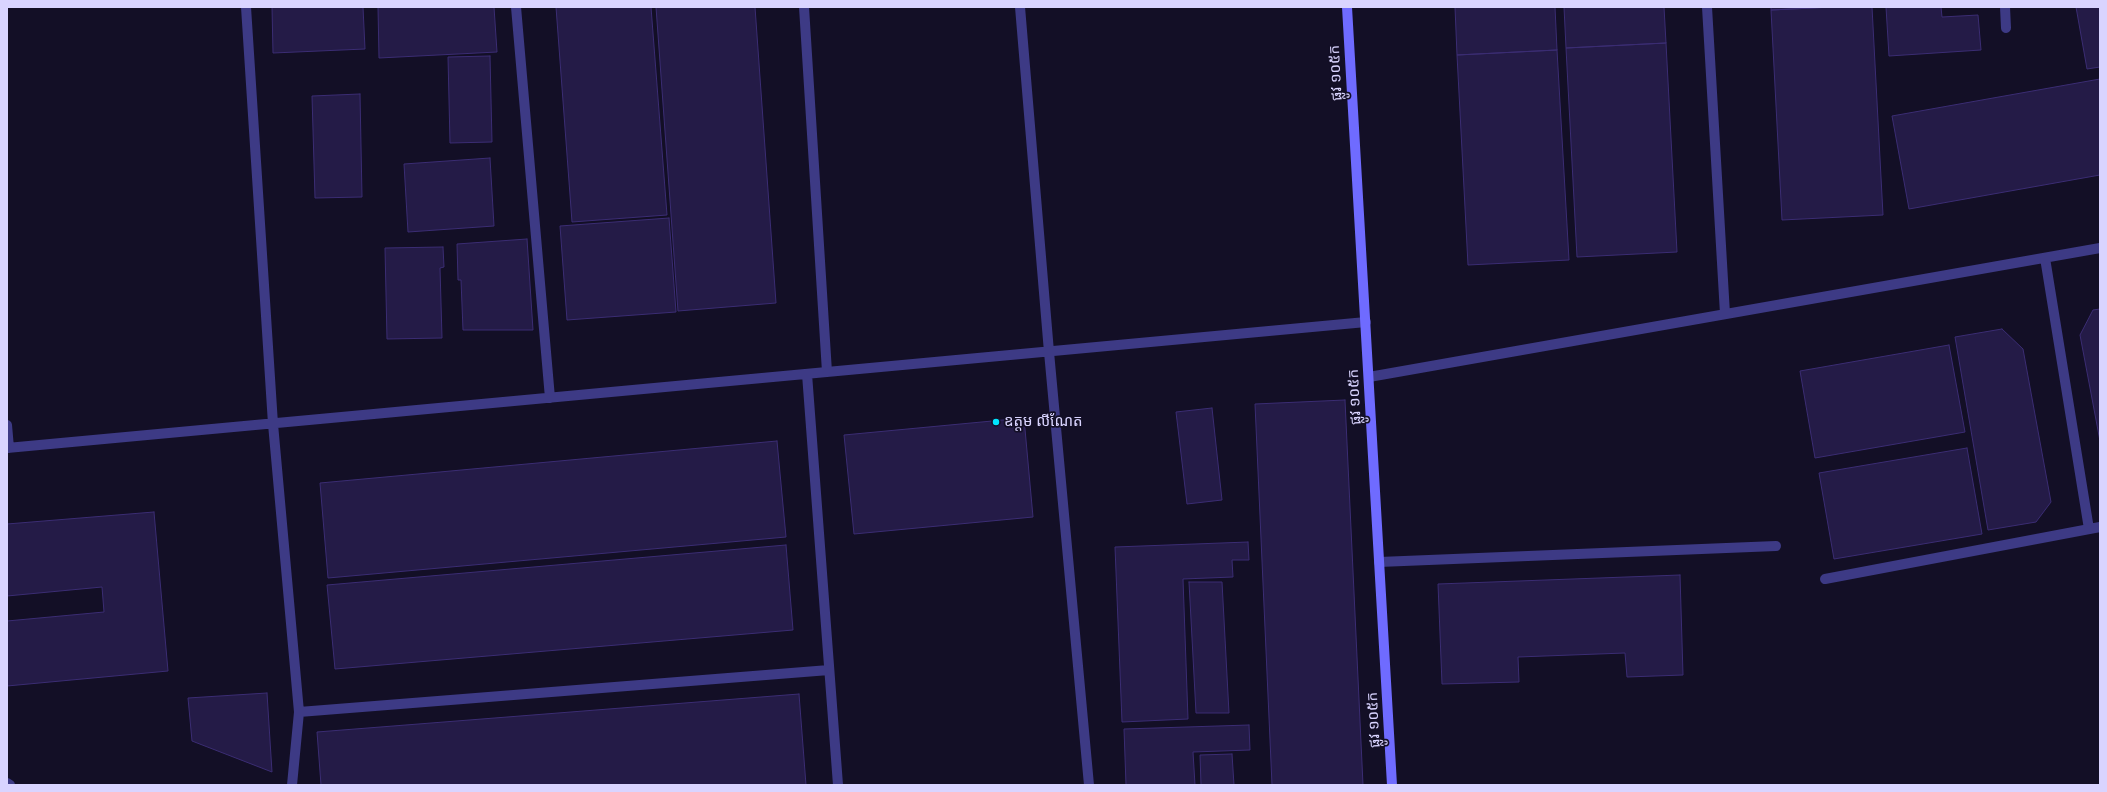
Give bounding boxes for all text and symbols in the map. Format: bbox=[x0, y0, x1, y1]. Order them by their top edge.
street label: ផ្លូវ ១០៥ក bbox=[1326, 45, 1346, 101]
street label: ផ្លូវ ១០៥ក bbox=[1345, 369, 1365, 425]
place label: ឧត្តម លីណែត bbox=[1004, 413, 1083, 431]
marker: ឧត្តម លីណែត bbox=[991, 417, 1001, 427]
street label: ផ្លូវ ១០៥ក bbox=[1364, 692, 1384, 748]

